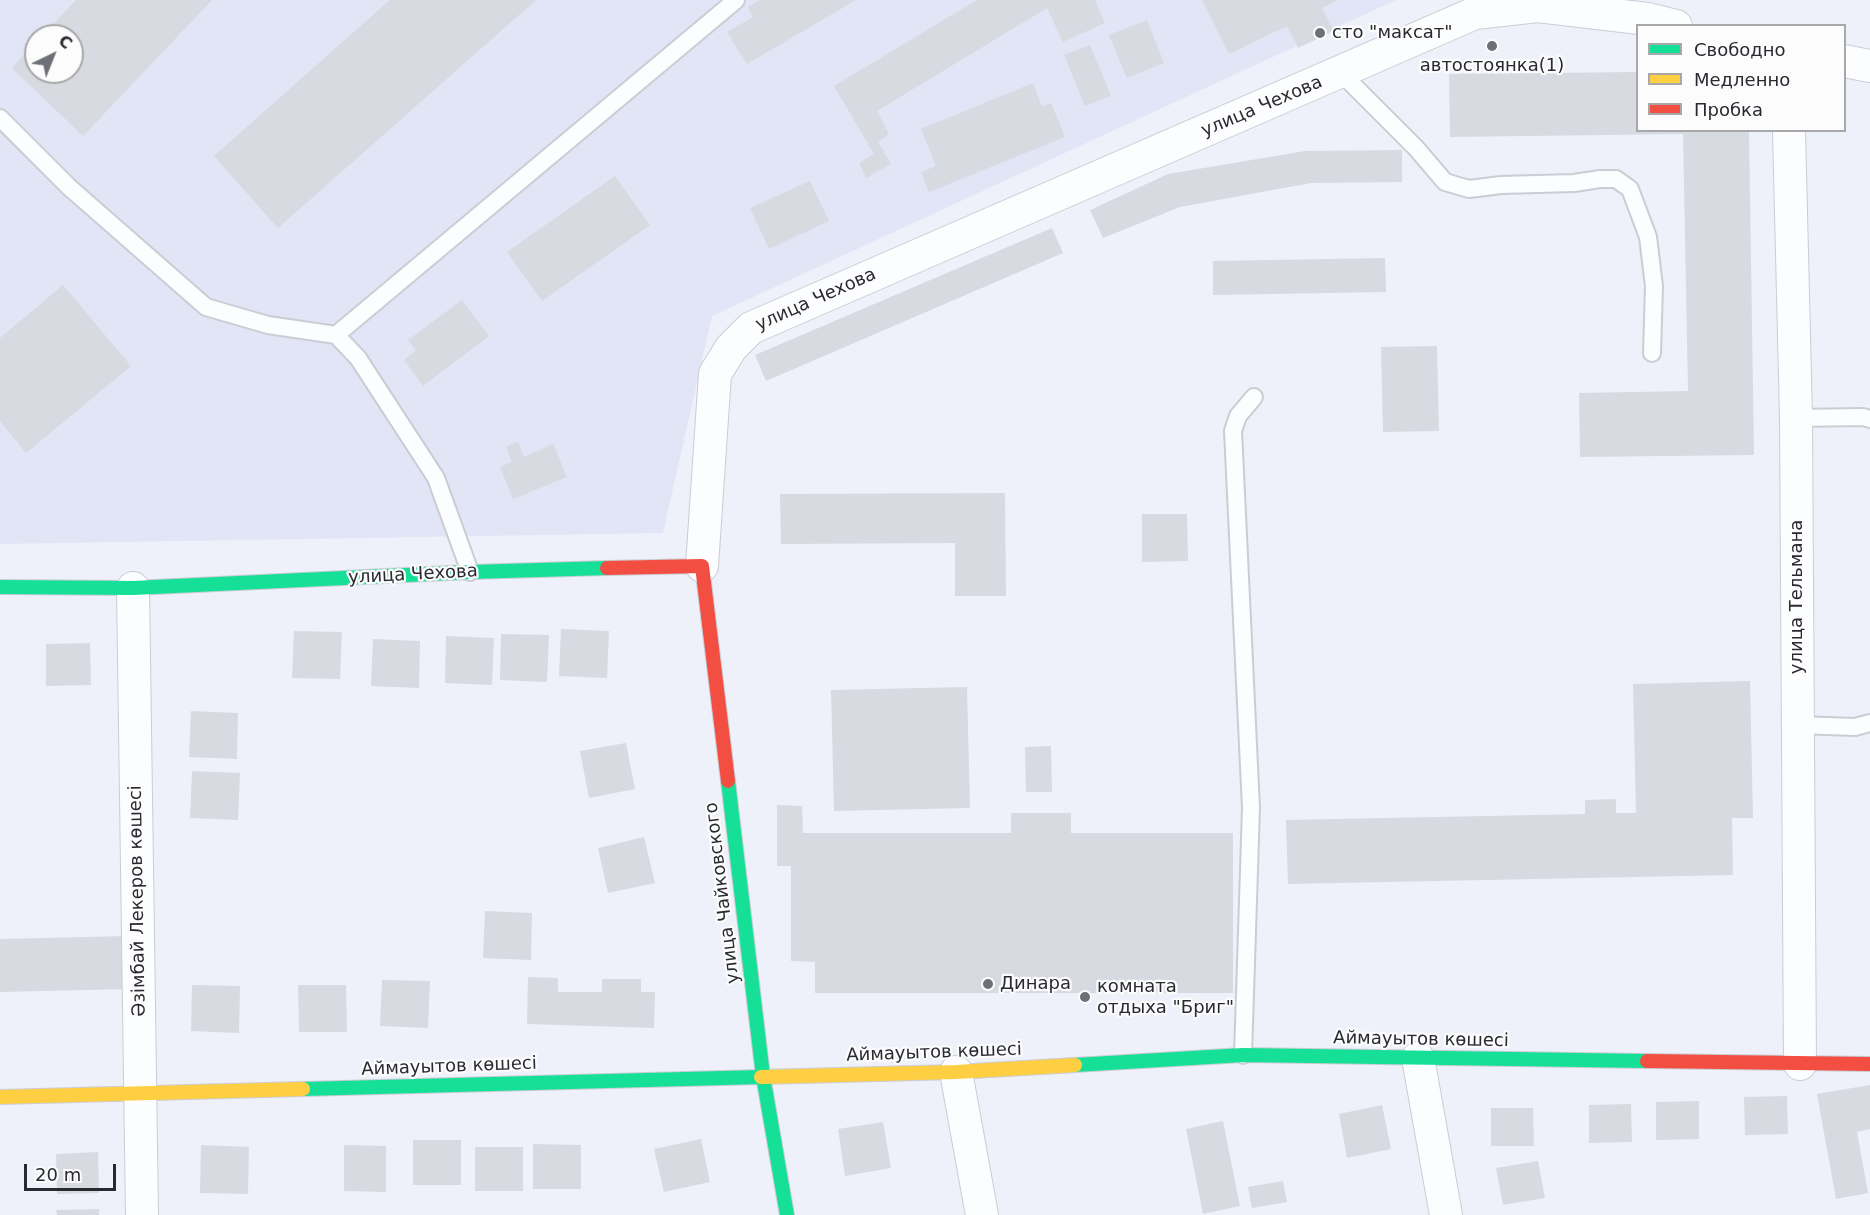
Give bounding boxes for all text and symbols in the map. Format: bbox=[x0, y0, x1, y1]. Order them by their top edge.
place label: сто "максат" bbox=[1332, 22, 1453, 44]
north arrow bbox=[24, 24, 84, 84]
legend bbox=[1636, 24, 1846, 132]
marker: сто "максат" bbox=[1313, 26, 1327, 40]
text: С bbox=[54, 31, 76, 53]
marker: автостоянка(1) bbox=[1485, 39, 1499, 53]
text: Свободно bbox=[1694, 39, 1786, 60]
place label: автостоянка(1) bbox=[1420, 55, 1564, 77]
text: Медленно bbox=[1694, 69, 1790, 90]
street label: улица Чехова bbox=[1198, 72, 1326, 142]
text: Пробка bbox=[1694, 99, 1763, 120]
street label: улица Чехова bbox=[752, 264, 880, 336]
street label: улица Тельмана bbox=[1786, 520, 1808, 674]
street label: улица Чехова bbox=[348, 561, 478, 589]
street label: Әзімбай Лекеров көшесі bbox=[125, 785, 151, 1017]
street label: улица Чайковского bbox=[701, 801, 745, 985]
place label: Динара bbox=[1000, 973, 1071, 995]
place label: комната отдыха "Бриг" bbox=[1097, 976, 1234, 1018]
marker: Динара bbox=[981, 977, 995, 991]
marker: комната отдыха "Бриг" bbox=[1078, 990, 1092, 1004]
street label: Аймауытов көшесі bbox=[1333, 1028, 1509, 1052]
street label: Аймауытов көшесі bbox=[846, 1039, 1022, 1067]
street label: Аймауытов көшесі bbox=[361, 1053, 537, 1081]
scale bar bbox=[27, 1152, 118, 1190]
text: 20 m bbox=[35, 1164, 81, 1185]

